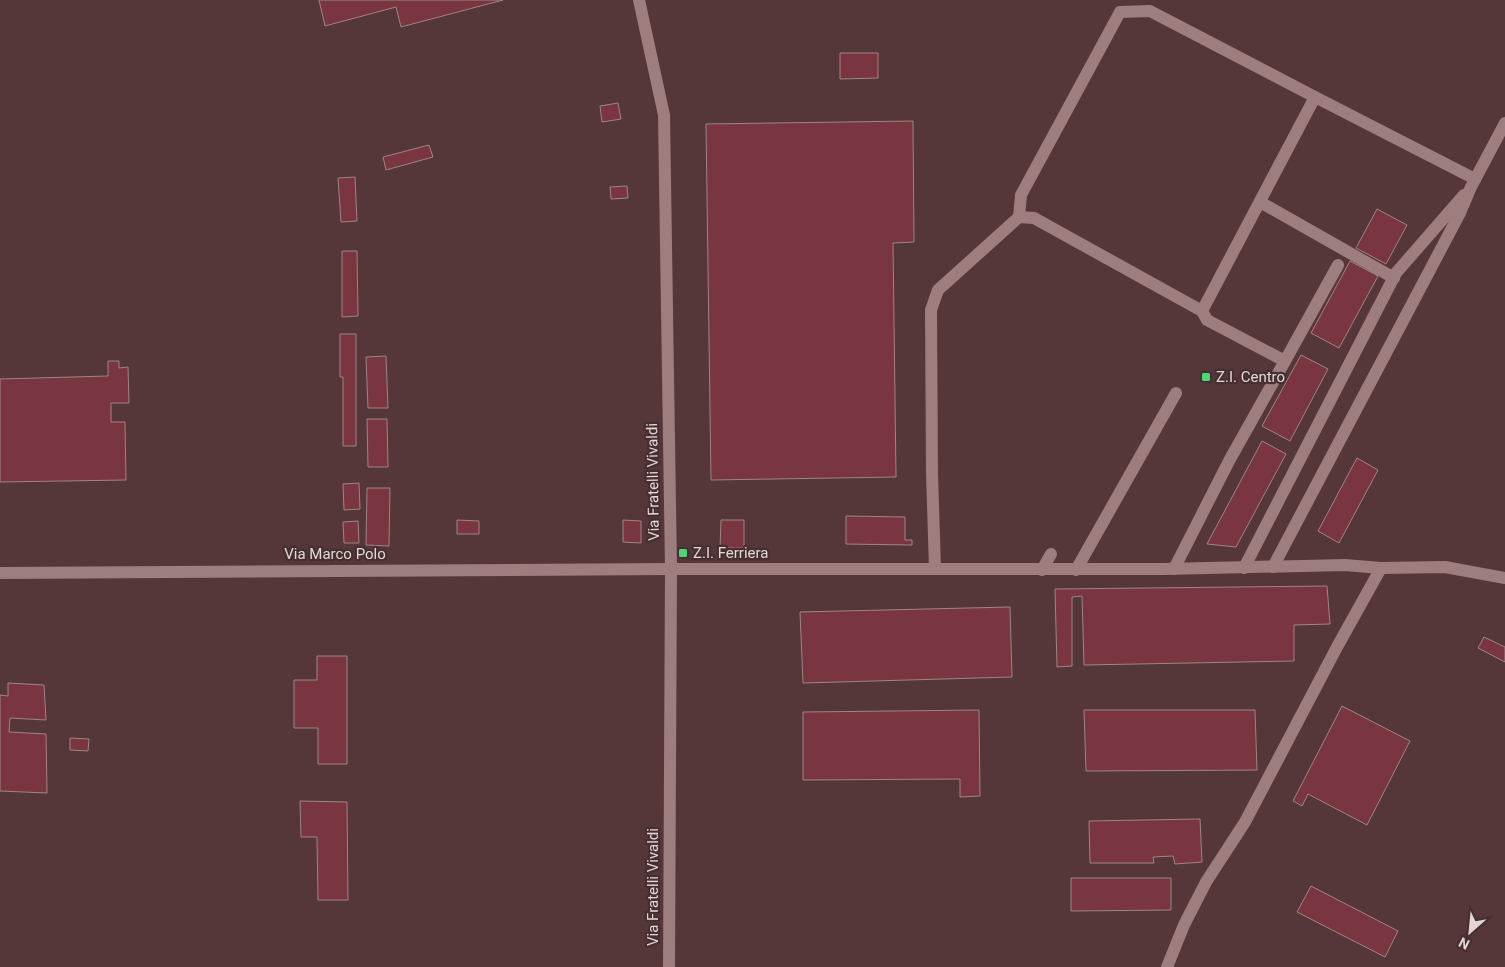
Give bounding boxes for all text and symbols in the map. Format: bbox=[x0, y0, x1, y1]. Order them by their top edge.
place label: Z.I. Centro bbox=[1216, 368, 1285, 386]
marker: Z.I. Centro bbox=[1200, 371, 1212, 383]
street label: Via Fratelli Vivaldi bbox=[643, 423, 663, 541]
place label: Z.I. Ferriera bbox=[693, 544, 769, 562]
street label: Via Marco Polo bbox=[284, 545, 386, 563]
marker: Z.I. Ferriera bbox=[677, 547, 689, 559]
street label: Via Fratelli Vivaldi bbox=[644, 828, 662, 946]
north arrow bbox=[1445, 907, 1495, 957]
text: N bbox=[1456, 934, 1472, 953]

